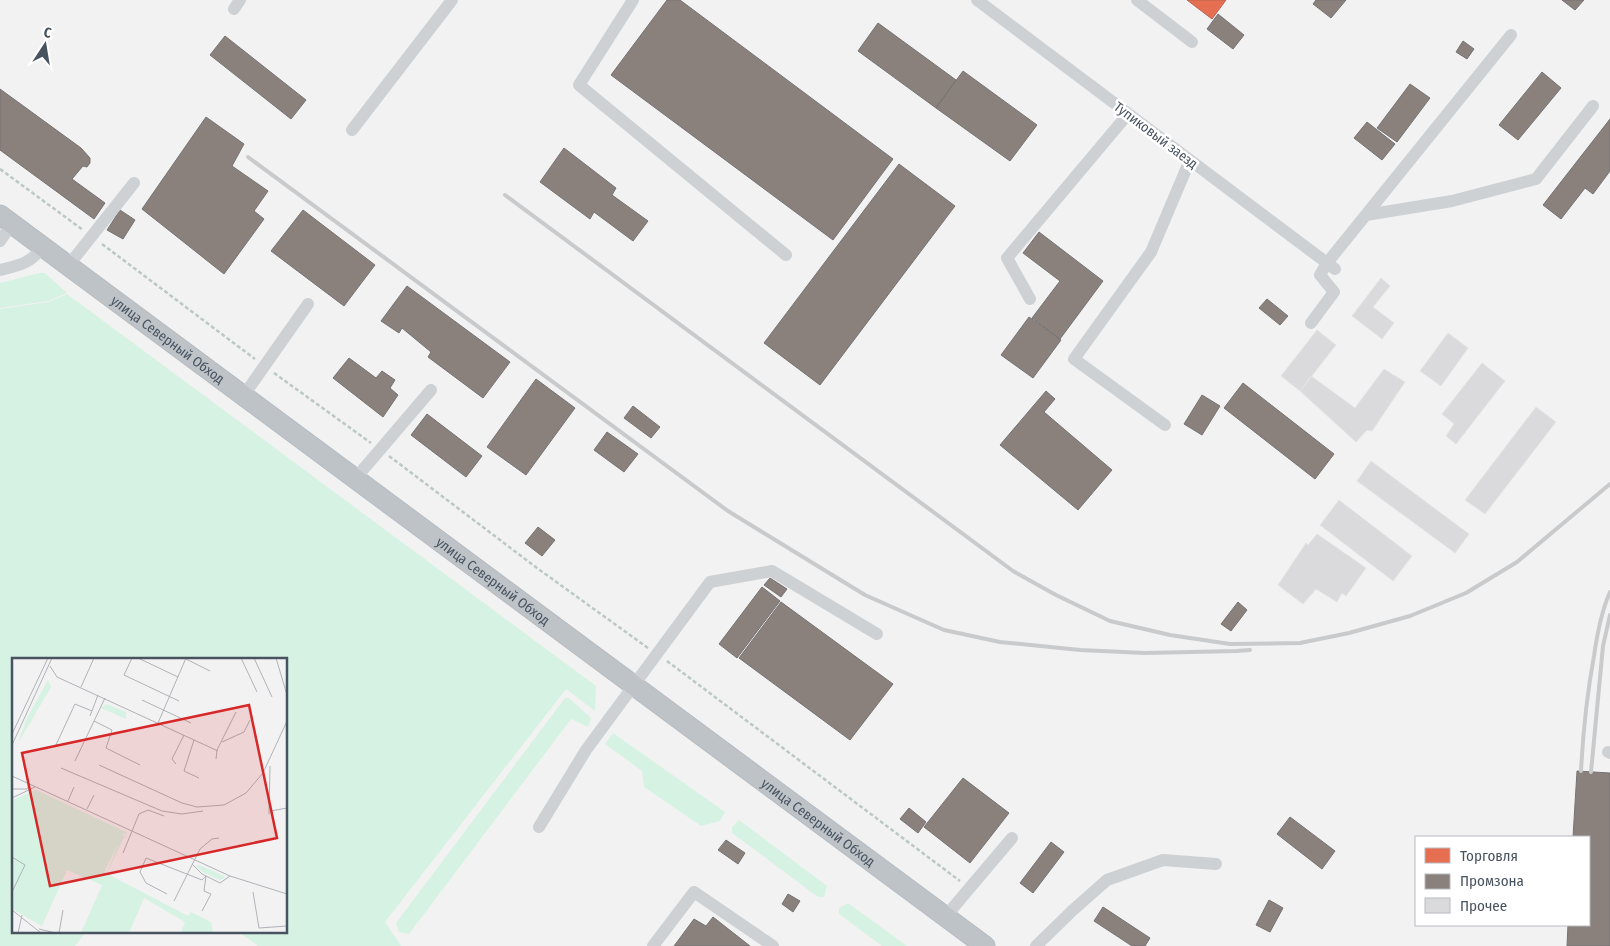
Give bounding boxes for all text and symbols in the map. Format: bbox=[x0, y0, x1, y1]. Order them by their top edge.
north arrow bbox=[20, 20, 70, 70]
text: С bbox=[42, 24, 54, 42]
street label: Тупиковый заезд bbox=[1110, 98, 1201, 172]
street label: улица Северный Обход bbox=[107, 292, 228, 388]
street label: улица Северный Обход bbox=[433, 534, 553, 629]
inset map bbox=[12, 658, 288, 934]
street label: улица Северный Обход bbox=[758, 775, 878, 870]
legend bbox=[1415, 836, 1590, 926]
text: Торговля bbox=[1460, 847, 1518, 865]
text: Промзона bbox=[1460, 872, 1524, 890]
text: Прочее bbox=[1460, 897, 1507, 915]

